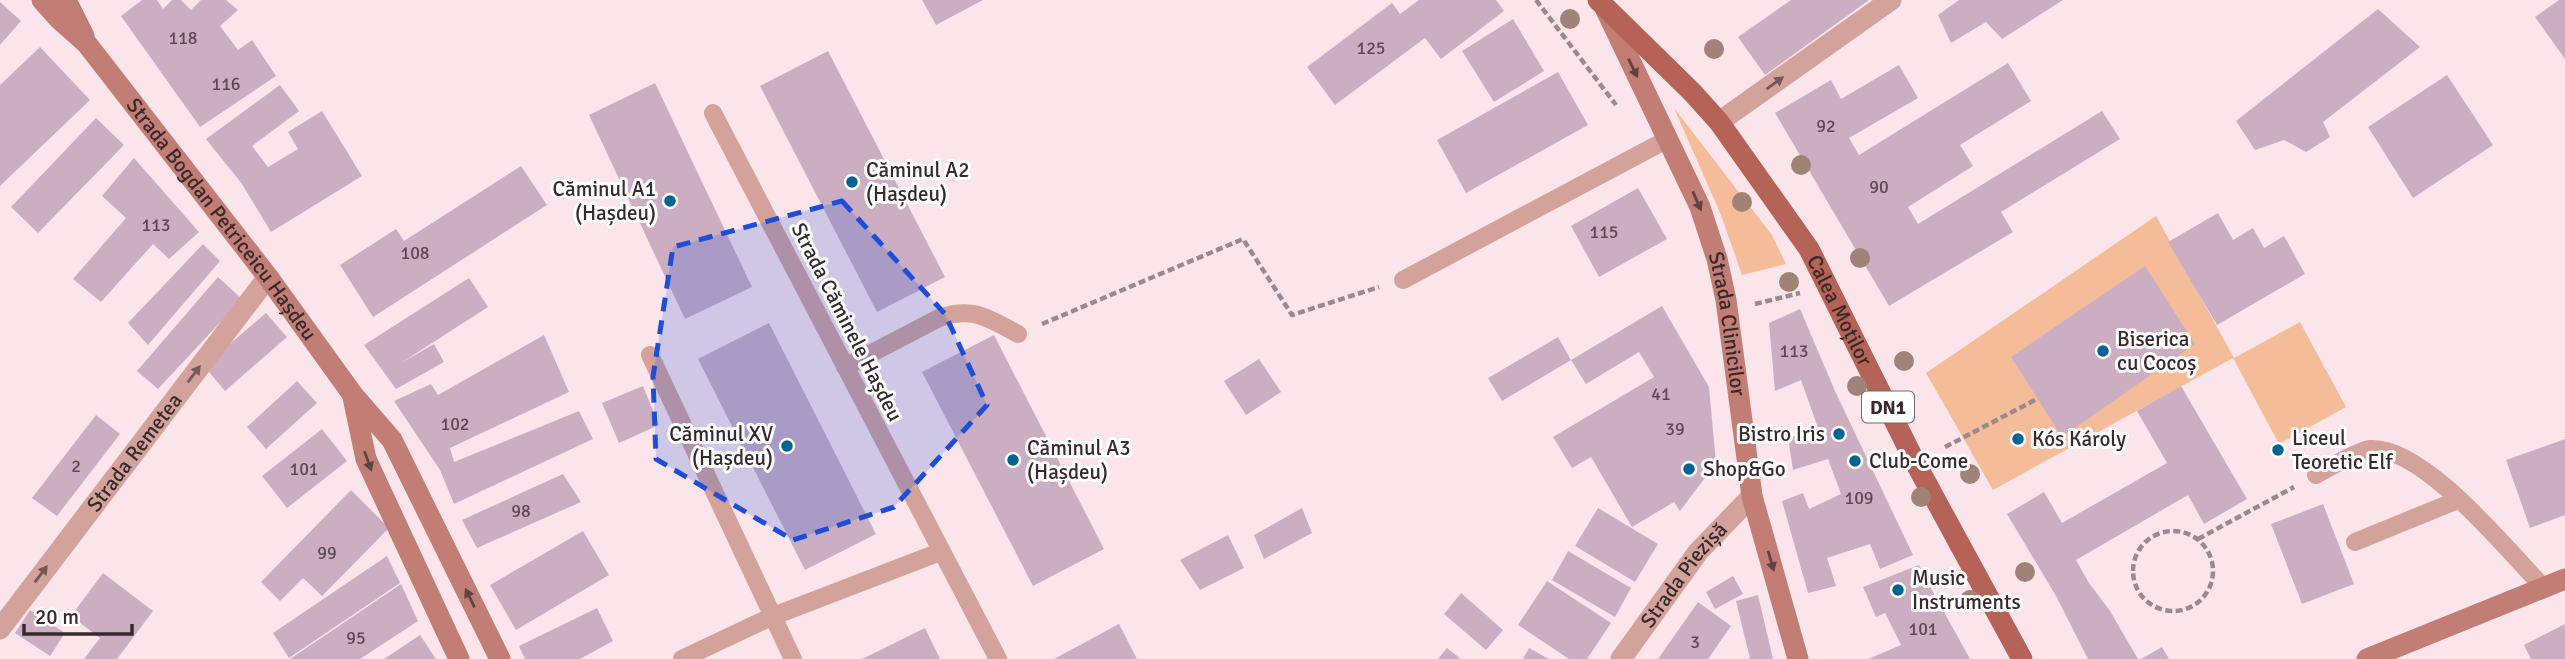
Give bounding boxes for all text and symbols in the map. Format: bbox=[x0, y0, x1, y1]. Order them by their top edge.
house number: 118 bbox=[168, 27, 198, 49]
house number: 125 bbox=[1356, 37, 1386, 59]
one-way arrow bbox=[1628, 58, 1639, 78]
house number: 116 bbox=[211, 73, 241, 95]
one-way arrow bbox=[1766, 76, 1784, 90]
street label: Strada Bogdan Petriceicu Hașdeu bbox=[121, 93, 322, 346]
house number: 92 bbox=[1816, 115, 1836, 137]
place label: Căminul A2 (Hașdeu) bbox=[866, 157, 970, 207]
marker: Căminul A2 (Hașdeu) bbox=[844, 174, 860, 190]
place label: Căminul A1 (Hașdeu) bbox=[552, 176, 656, 226]
house number: 90 bbox=[1869, 176, 1889, 198]
one-way arrow bbox=[1691, 191, 1703, 211]
marker: Căminul A1 (Hașdeu) bbox=[662, 193, 678, 209]
house number: 113 bbox=[141, 214, 171, 236]
street label: Strada Căminele Hașdeu bbox=[786, 218, 908, 426]
house number: 115 bbox=[1589, 221, 1619, 243]
house number: 108 bbox=[400, 242, 430, 264]
street label: Strada Clinicilor bbox=[1702, 248, 1752, 398]
street label: Calea Moților bbox=[1801, 251, 1878, 370]
place label: Biserica cu Cocoș bbox=[2117, 326, 2196, 376]
house number: 113 bbox=[1779, 340, 1809, 362]
marker: Biserica cu Cocoș bbox=[2095, 343, 2111, 359]
one-way arrow bbox=[187, 365, 201, 383]
house number: 41 bbox=[1651, 383, 1671, 405]
street label: Strada Remetea bbox=[81, 388, 188, 517]
road number: DN1 bbox=[1862, 392, 1914, 422]
house number: 102 bbox=[440, 413, 470, 435]
house number: 39 bbox=[1665, 418, 1685, 440]
place label: Căminul XV (Hașdeu) bbox=[669, 421, 773, 471]
place label: Bistro Iris bbox=[1738, 421, 1825, 447]
place label: Liceul Teoretic Elf bbox=[2292, 425, 2393, 475]
marker: Bistro Iris bbox=[1831, 426, 1847, 442]
place label: Kós Károly bbox=[2032, 426, 2126, 452]
marker: Kós Károly bbox=[2010, 431, 2026, 447]
place label: Căminul A3 (Hașdeu) bbox=[1027, 435, 1131, 485]
marker: Căminul XV (Hașdeu) bbox=[779, 438, 795, 454]
marker: Liceul Teoretic Elf bbox=[2270, 442, 2286, 458]
place label: Club-Come bbox=[1869, 448, 1968, 474]
one-way arrow bbox=[363, 451, 374, 472]
marker: Căminul A3 (Hașdeu) bbox=[1005, 452, 1021, 468]
marker: Club-Come bbox=[1847, 453, 1863, 469]
house number: 2 bbox=[71, 455, 81, 477]
place label: Shop&Go bbox=[1703, 456, 1786, 482]
house number: 101 bbox=[289, 458, 319, 480]
marker: Shop&Go bbox=[1681, 461, 1697, 477]
house number: 109 bbox=[1844, 487, 1874, 509]
house number: 98 bbox=[511, 500, 531, 522]
street label: Strada Piezișă bbox=[1635, 517, 1733, 633]
house number: 99 bbox=[317, 542, 337, 564]
one-way arrow bbox=[1766, 551, 1776, 572]
place label: Music Instruments bbox=[1912, 565, 2021, 615]
one-way arrow bbox=[34, 566, 49, 584]
marker: Music Instruments bbox=[1890, 582, 1906, 598]
one-way arrow bbox=[464, 588, 475, 608]
scale bar bbox=[24, 592, 133, 636]
text: 20 m bbox=[35, 604, 79, 630]
house number: 101 bbox=[1908, 618, 1938, 640]
house number: 95 bbox=[346, 627, 366, 649]
house number: 3 bbox=[1690, 631, 1700, 653]

